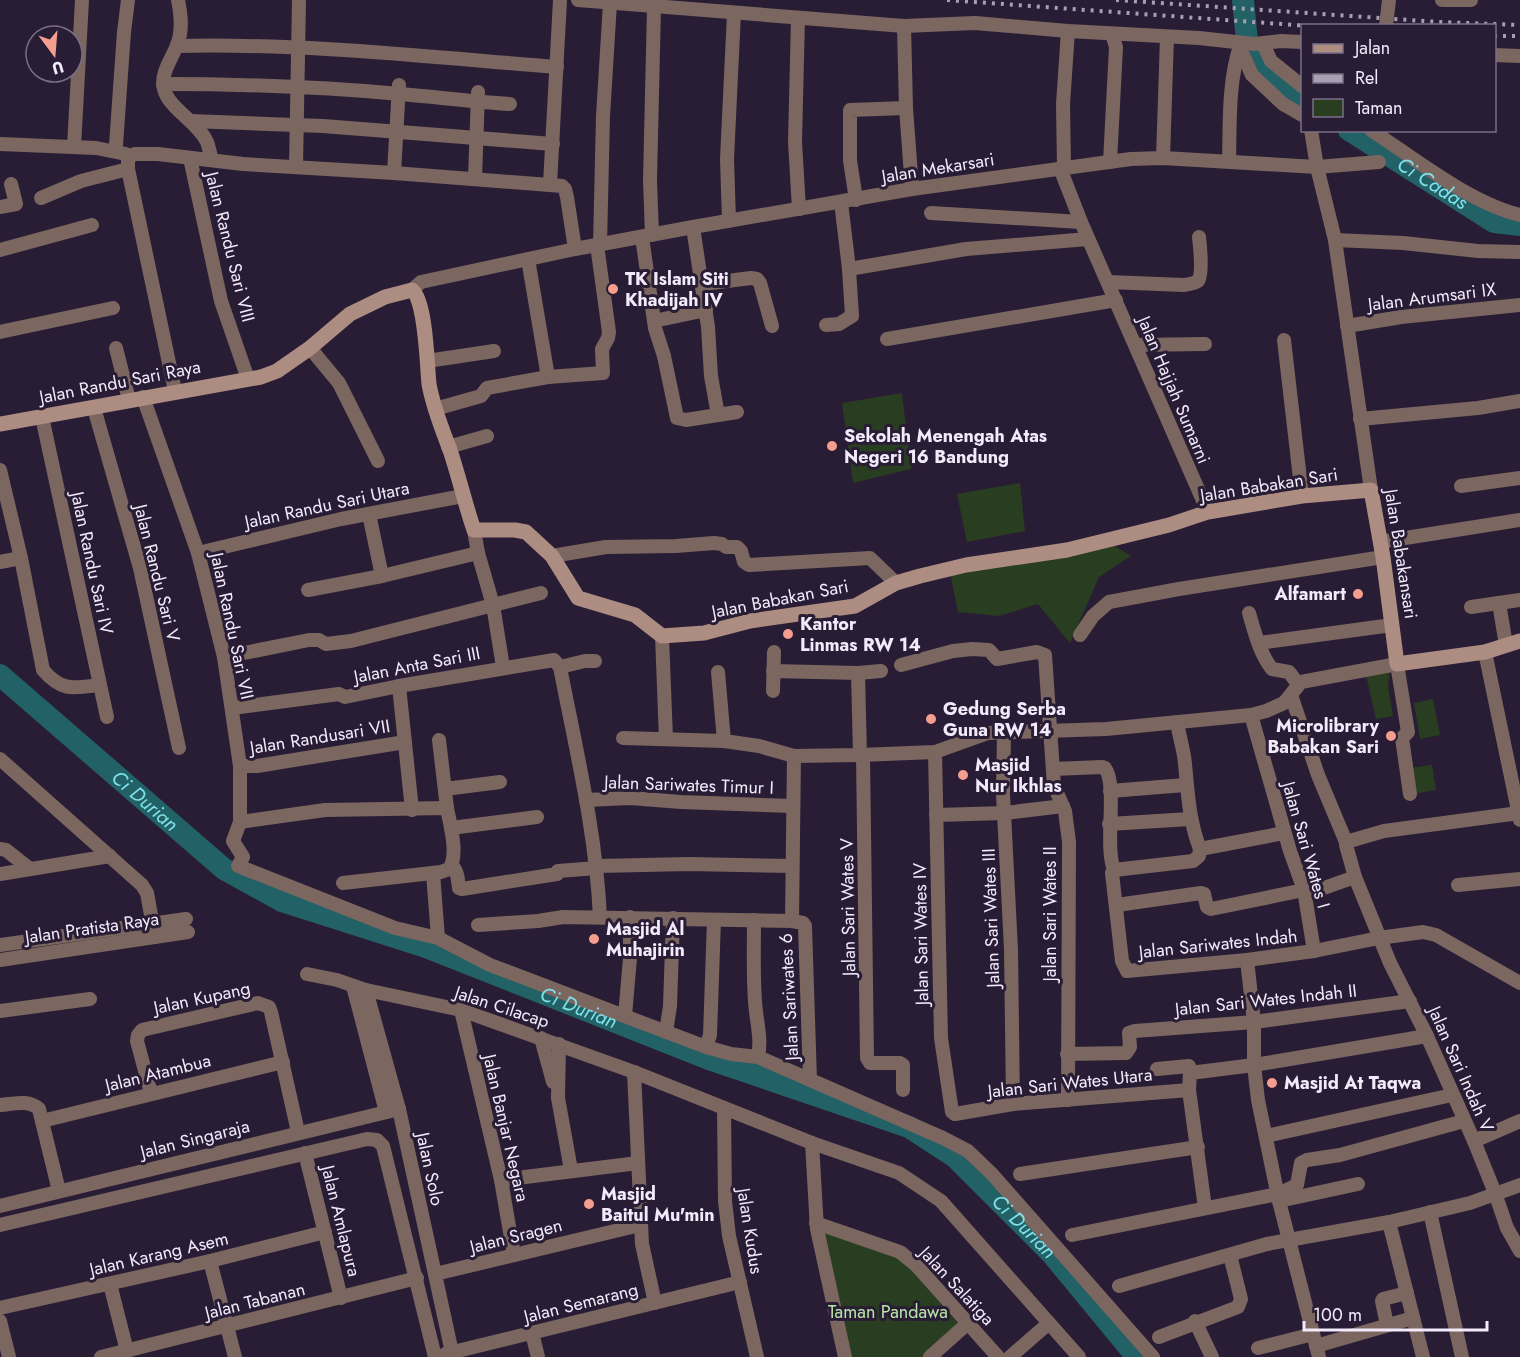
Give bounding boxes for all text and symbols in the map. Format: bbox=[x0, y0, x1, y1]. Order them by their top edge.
north arrow bbox=[24, 24, 84, 84]
legend bbox=[1301, 24, 1496, 132]
text: Jalan bbox=[1353, 35, 1390, 61]
text: U bbox=[49, 55, 67, 81]
text: Rel bbox=[1355, 65, 1379, 91]
text: Taman bbox=[1355, 95, 1402, 121]
street label: Jalan Mekarsari bbox=[878, 146, 996, 190]
water label: Ci Cadas bbox=[1392, 150, 1474, 216]
street label: Jalan Randu Sari VIII bbox=[198, 167, 261, 325]
place label: TK Islam Siti Khadijah IV bbox=[625, 266, 729, 313]
street label: Jalan Arumsari IX bbox=[1365, 276, 1497, 318]
marker: TK Islam Siti Khadijah IV bbox=[606, 282, 620, 296]
street label: Jalan Hajjah Sumarni bbox=[1130, 310, 1217, 468]
street label: Jalan Randu Sari Raya bbox=[35, 354, 203, 411]
place label: Sekolah Menengah Atas Negeri 16 Bandung bbox=[844, 423, 1047, 470]
marker: Sekolah Menengah Atas Negeri 16 Bandung bbox=[825, 439, 839, 453]
street label: Jalan Babakan Sari bbox=[1196, 461, 1340, 509]
street label: Jalan Randu Sari Utara bbox=[240, 475, 412, 536]
street label: Jalan Babakansari bbox=[1378, 485, 1424, 621]
street label: Jalan Randu Sari IV bbox=[64, 487, 120, 637]
street label: Jalan Randu Sari V bbox=[127, 500, 187, 644]
street label: Jalan Randu Sari VII bbox=[203, 548, 260, 702]
street label: Jalan Babakan Sari bbox=[707, 573, 851, 625]
place label: Alfamart bbox=[1273, 581, 1346, 607]
marker: Alfamart bbox=[1351, 587, 1365, 601]
place label: Kantor Linmas RW 14 bbox=[800, 611, 921, 658]
marker: Kantor Linmas RW 14 bbox=[781, 627, 795, 641]
street label: Jalan Anta Sari III bbox=[350, 640, 482, 690]
place label: Gedung Serba Guna RW 14 bbox=[943, 696, 1066, 743]
marker: Gedung Serba Guna RW 14 bbox=[924, 712, 938, 726]
street label: Jalan Randusari VII bbox=[246, 713, 392, 761]
place label: Microlibrary Babakan Sari bbox=[1267, 713, 1380, 760]
marker: Microlibrary Babakan Sari bbox=[1384, 729, 1398, 743]
place label: Masjid Nur Ikhlas bbox=[975, 752, 1062, 799]
water label: Ci Durian bbox=[105, 763, 185, 838]
marker: Masjid Nur Ikhlas bbox=[956, 768, 970, 782]
street label: Jalan Sariwates Timur I bbox=[602, 769, 774, 801]
street label: Jalan Sari Wates I bbox=[1275, 777, 1337, 911]
street label: Jalan Sari Wates V bbox=[834, 838, 862, 978]
street label: Jalan Sari Wates II bbox=[1037, 846, 1063, 984]
street label: Jalan Sari Wates III bbox=[976, 848, 1006, 990]
street label: Jalan Sari Wates IV bbox=[907, 862, 935, 1008]
street label: Jalan Pratista Raya bbox=[21, 906, 161, 951]
place label: Masjid Al Muhajirin bbox=[606, 916, 685, 963]
street label: Jalan Sariwates Indah bbox=[1135, 923, 1299, 965]
marker: Masjid Al Muhajirin bbox=[587, 932, 601, 946]
street label: Jalan Sariwates 6 bbox=[773, 933, 805, 1063]
street label: Jalan Kupang bbox=[149, 975, 253, 1021]
street label: Jalan Sari Wates Indah II bbox=[1172, 978, 1358, 1023]
street label: Jalan Cilacap bbox=[449, 979, 553, 1035]
water label: Ci Durian bbox=[536, 979, 622, 1036]
street label: Jalan Sari Indah V bbox=[1421, 1000, 1500, 1136]
street label: Jalan Atambua bbox=[101, 1047, 213, 1099]
street label: Jalan Banjar Negara bbox=[476, 1050, 536, 1204]
street label: Jalan Sari Wates Utara bbox=[984, 1061, 1154, 1105]
place label: Masjid At Taqwa bbox=[1284, 1070, 1421, 1096]
marker: Masjid At Taqwa bbox=[1265, 1076, 1279, 1090]
street label: Jalan Singaraja bbox=[136, 1113, 252, 1166]
street label: Jalan Solo bbox=[409, 1128, 450, 1208]
street label: Jalan Amlapura bbox=[314, 1161, 367, 1279]
place label: Masjid Baitul Mu'min bbox=[601, 1181, 715, 1228]
street label: Jalan Kudus bbox=[730, 1184, 770, 1276]
water label: Ci Durian bbox=[985, 1187, 1063, 1265]
marker: Masjid Baitul Mu'min bbox=[582, 1197, 596, 1211]
street label: Jalan Sragen bbox=[465, 1212, 565, 1261]
street label: Jalan Karang Asem bbox=[85, 1225, 231, 1283]
street label: Jalan Salatiga bbox=[912, 1239, 1001, 1331]
street label: Jalan Tabanan bbox=[200, 1276, 308, 1326]
street label: Jalan Semarang bbox=[519, 1276, 641, 1330]
scale bar bbox=[1304, 1294, 1487, 1332]
park label: Taman Pandawa bbox=[828, 1299, 948, 1325]
text: 100 m bbox=[1313, 1302, 1362, 1328]

